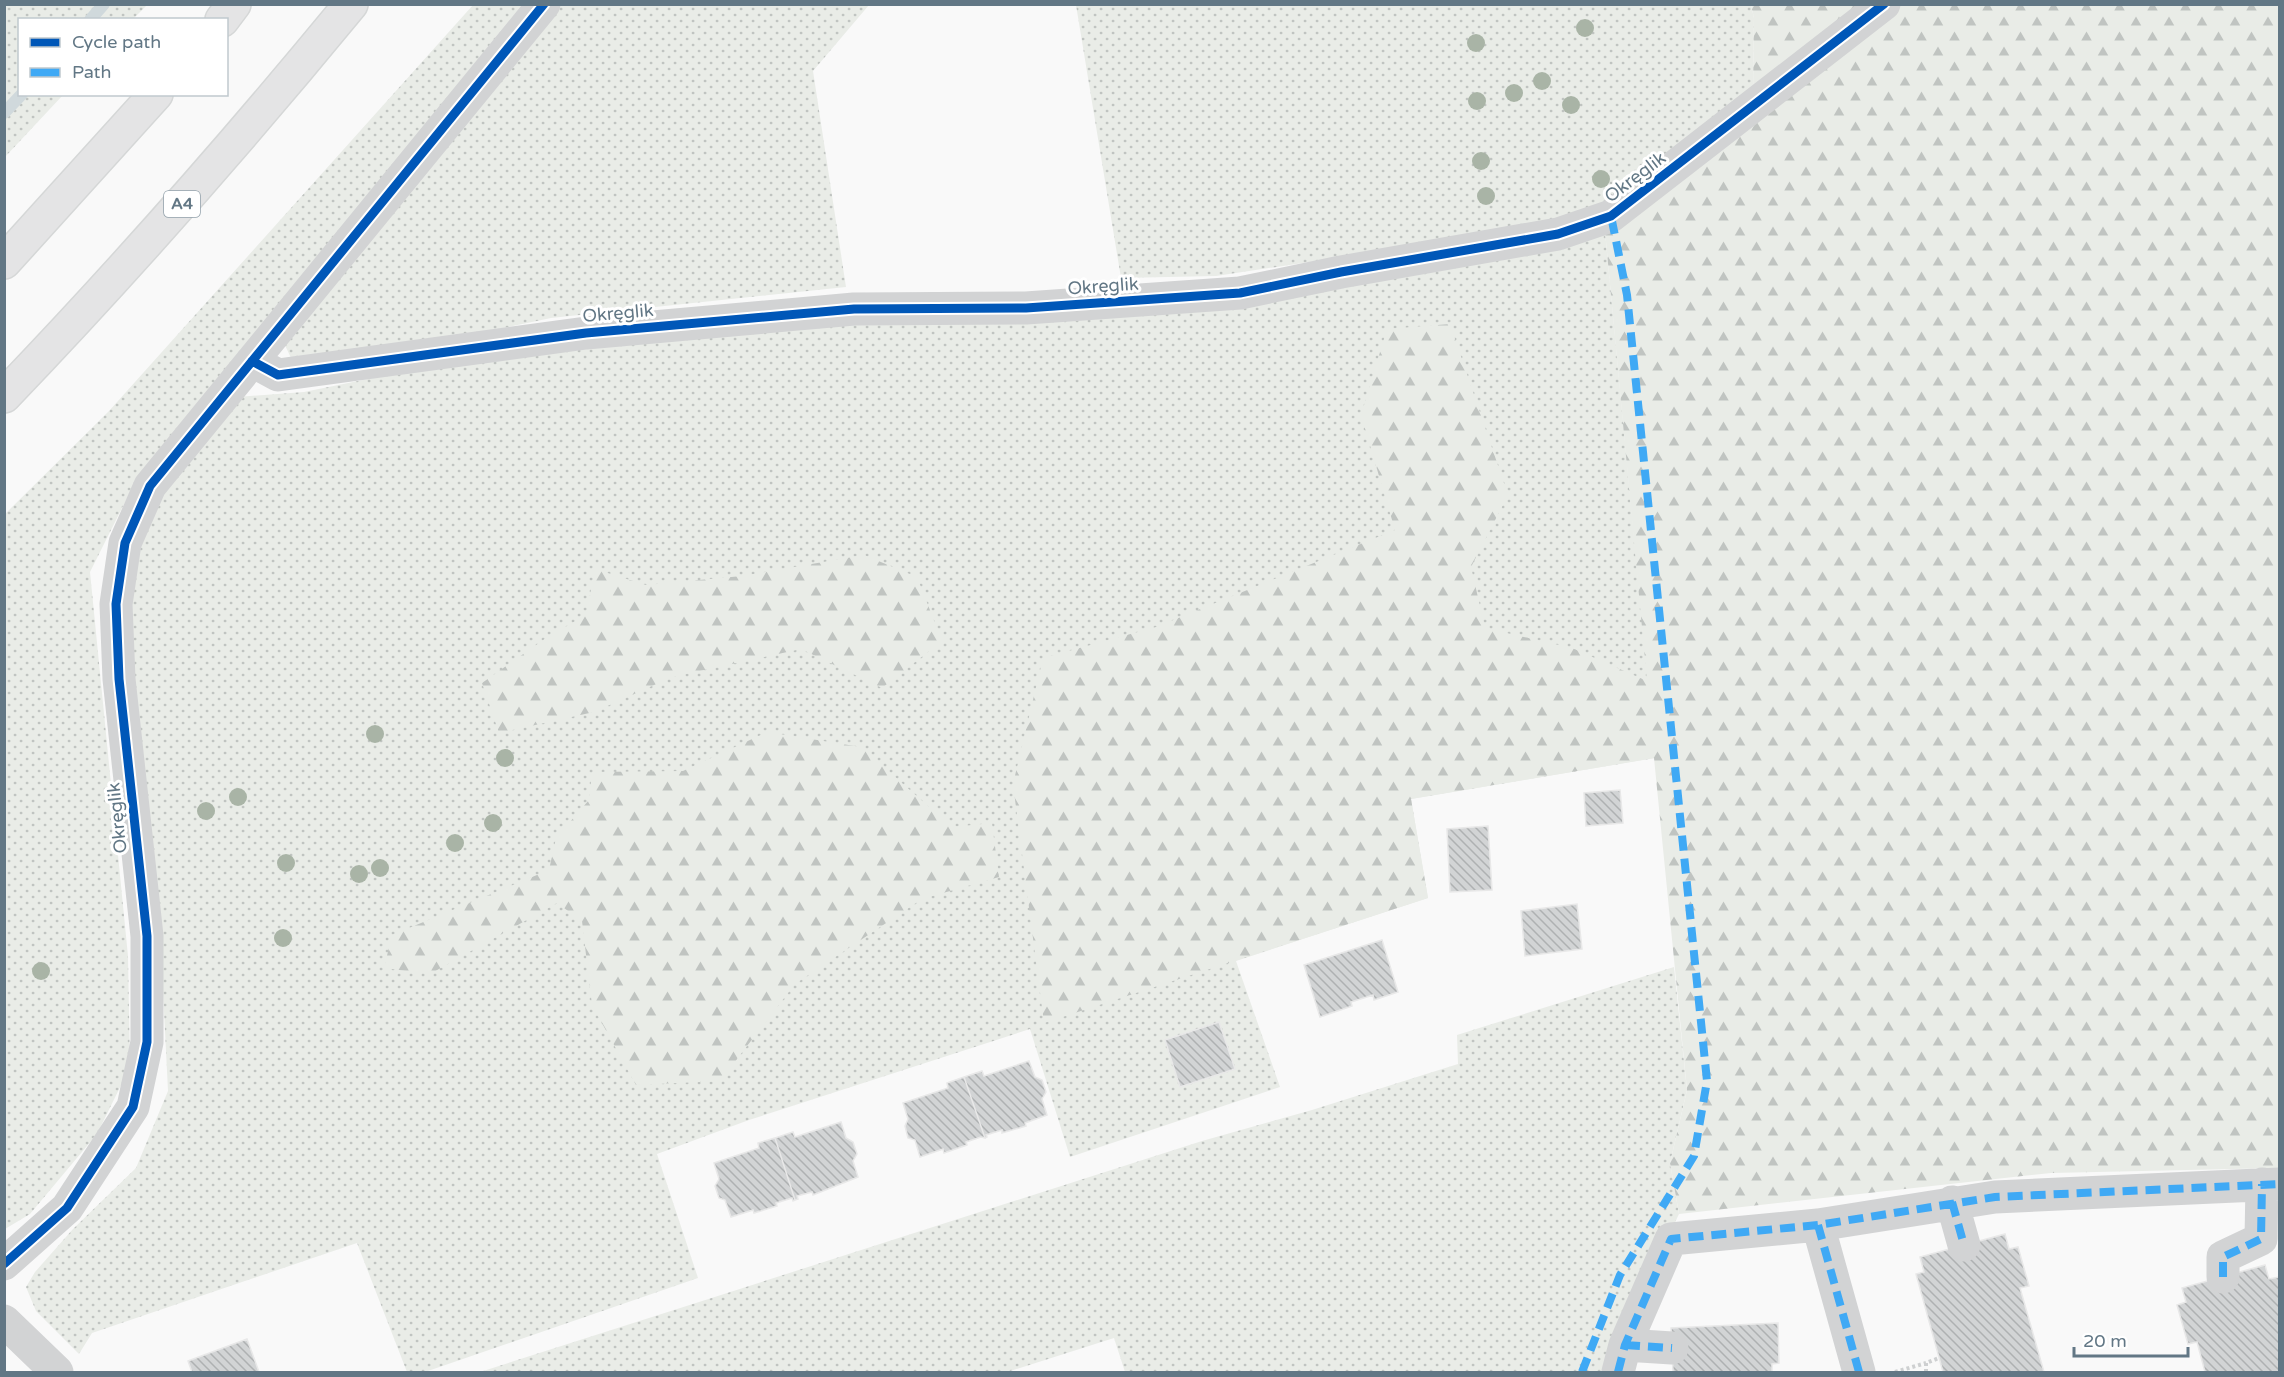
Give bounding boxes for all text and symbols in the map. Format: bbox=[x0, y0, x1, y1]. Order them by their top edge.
legend bbox=[18, 18, 228, 96]
text: Cycle path bbox=[72, 31, 161, 53]
text: Path bbox=[72, 61, 111, 83]
street label: Okręglik bbox=[1600, 147, 1670, 207]
road number: A4 bbox=[164, 191, 200, 217]
street label: Okręglik bbox=[1067, 273, 1139, 299]
street label: Okręglik bbox=[582, 299, 655, 327]
street label: Okręglik bbox=[102, 781, 132, 855]
scale bar bbox=[2074, 1320, 2188, 1358]
text: 20 m bbox=[2083, 1330, 2127, 1352]

